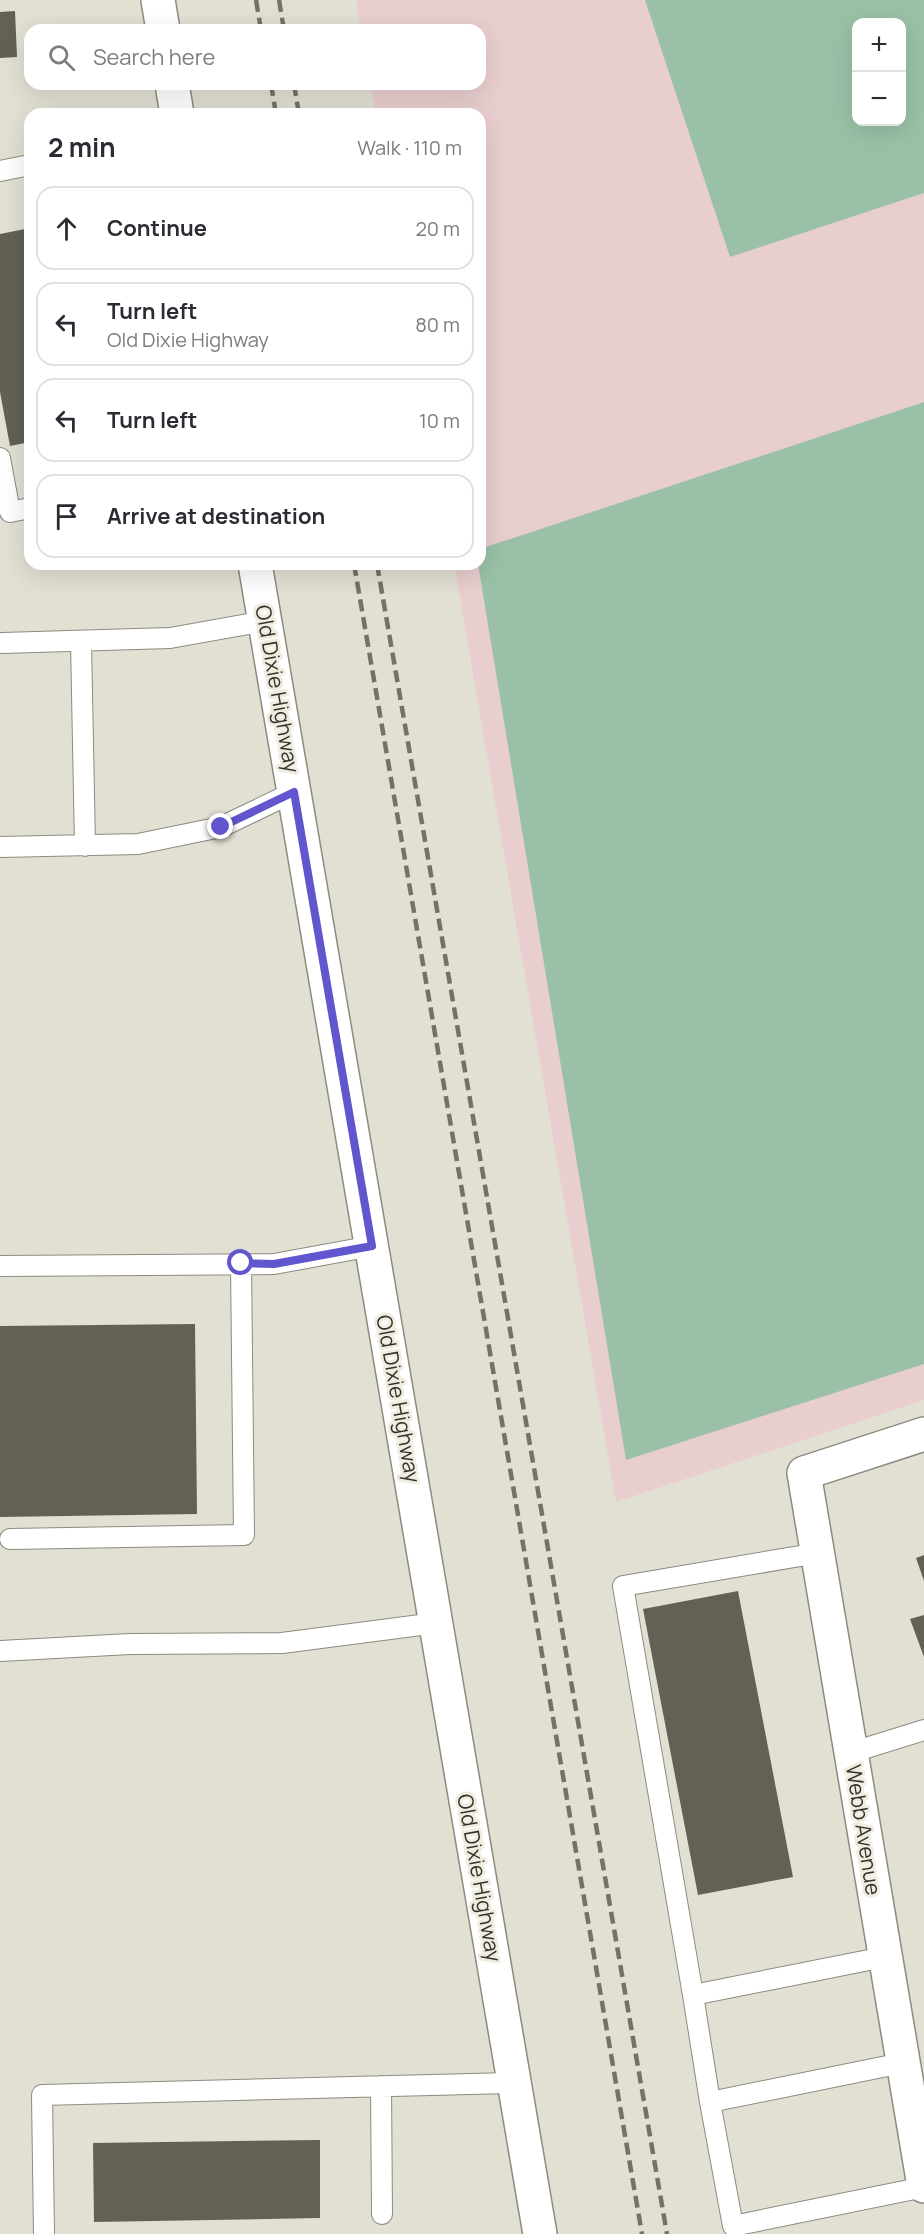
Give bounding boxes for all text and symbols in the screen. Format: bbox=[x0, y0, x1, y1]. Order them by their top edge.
map controls bbox=[852, 18, 906, 126]
button: + bbox=[852, 18, 906, 72]
search box bbox=[24, 24, 486, 90]
icon: search bbox=[45, 41, 78, 74]
text: Search here bbox=[93, 42, 215, 72]
button: − bbox=[852, 72, 906, 126]
text: 2 min bbox=[48, 129, 116, 165]
text: Walk · 110 m bbox=[357, 134, 462, 161]
icon: ahead bbox=[50, 212, 83, 245]
text: Continue bbox=[107, 213, 207, 243]
text: 20 m bbox=[415, 215, 460, 242]
text: Turn left bbox=[107, 296, 197, 326]
icon: left bbox=[50, 308, 83, 341]
text: 80 m bbox=[415, 311, 460, 338]
text: Old Dixie Highway bbox=[107, 326, 269, 353]
icon: left bbox=[50, 404, 83, 437]
text: Turn left bbox=[107, 405, 197, 435]
text: 10 m bbox=[419, 407, 460, 434]
icon: arrive bbox=[50, 500, 83, 533]
text: Arrive at destination bbox=[107, 501, 325, 531]
street label: Old Dixie Highway bbox=[249, 603, 307, 775]
route end bbox=[207, 813, 233, 839]
route start bbox=[227, 1249, 253, 1275]
street label: Old Dixie Highway bbox=[370, 1313, 428, 1485]
street label: Webb Avenue bbox=[840, 1763, 888, 1897]
street label: Old Dixie Highway bbox=[451, 1792, 509, 1964]

